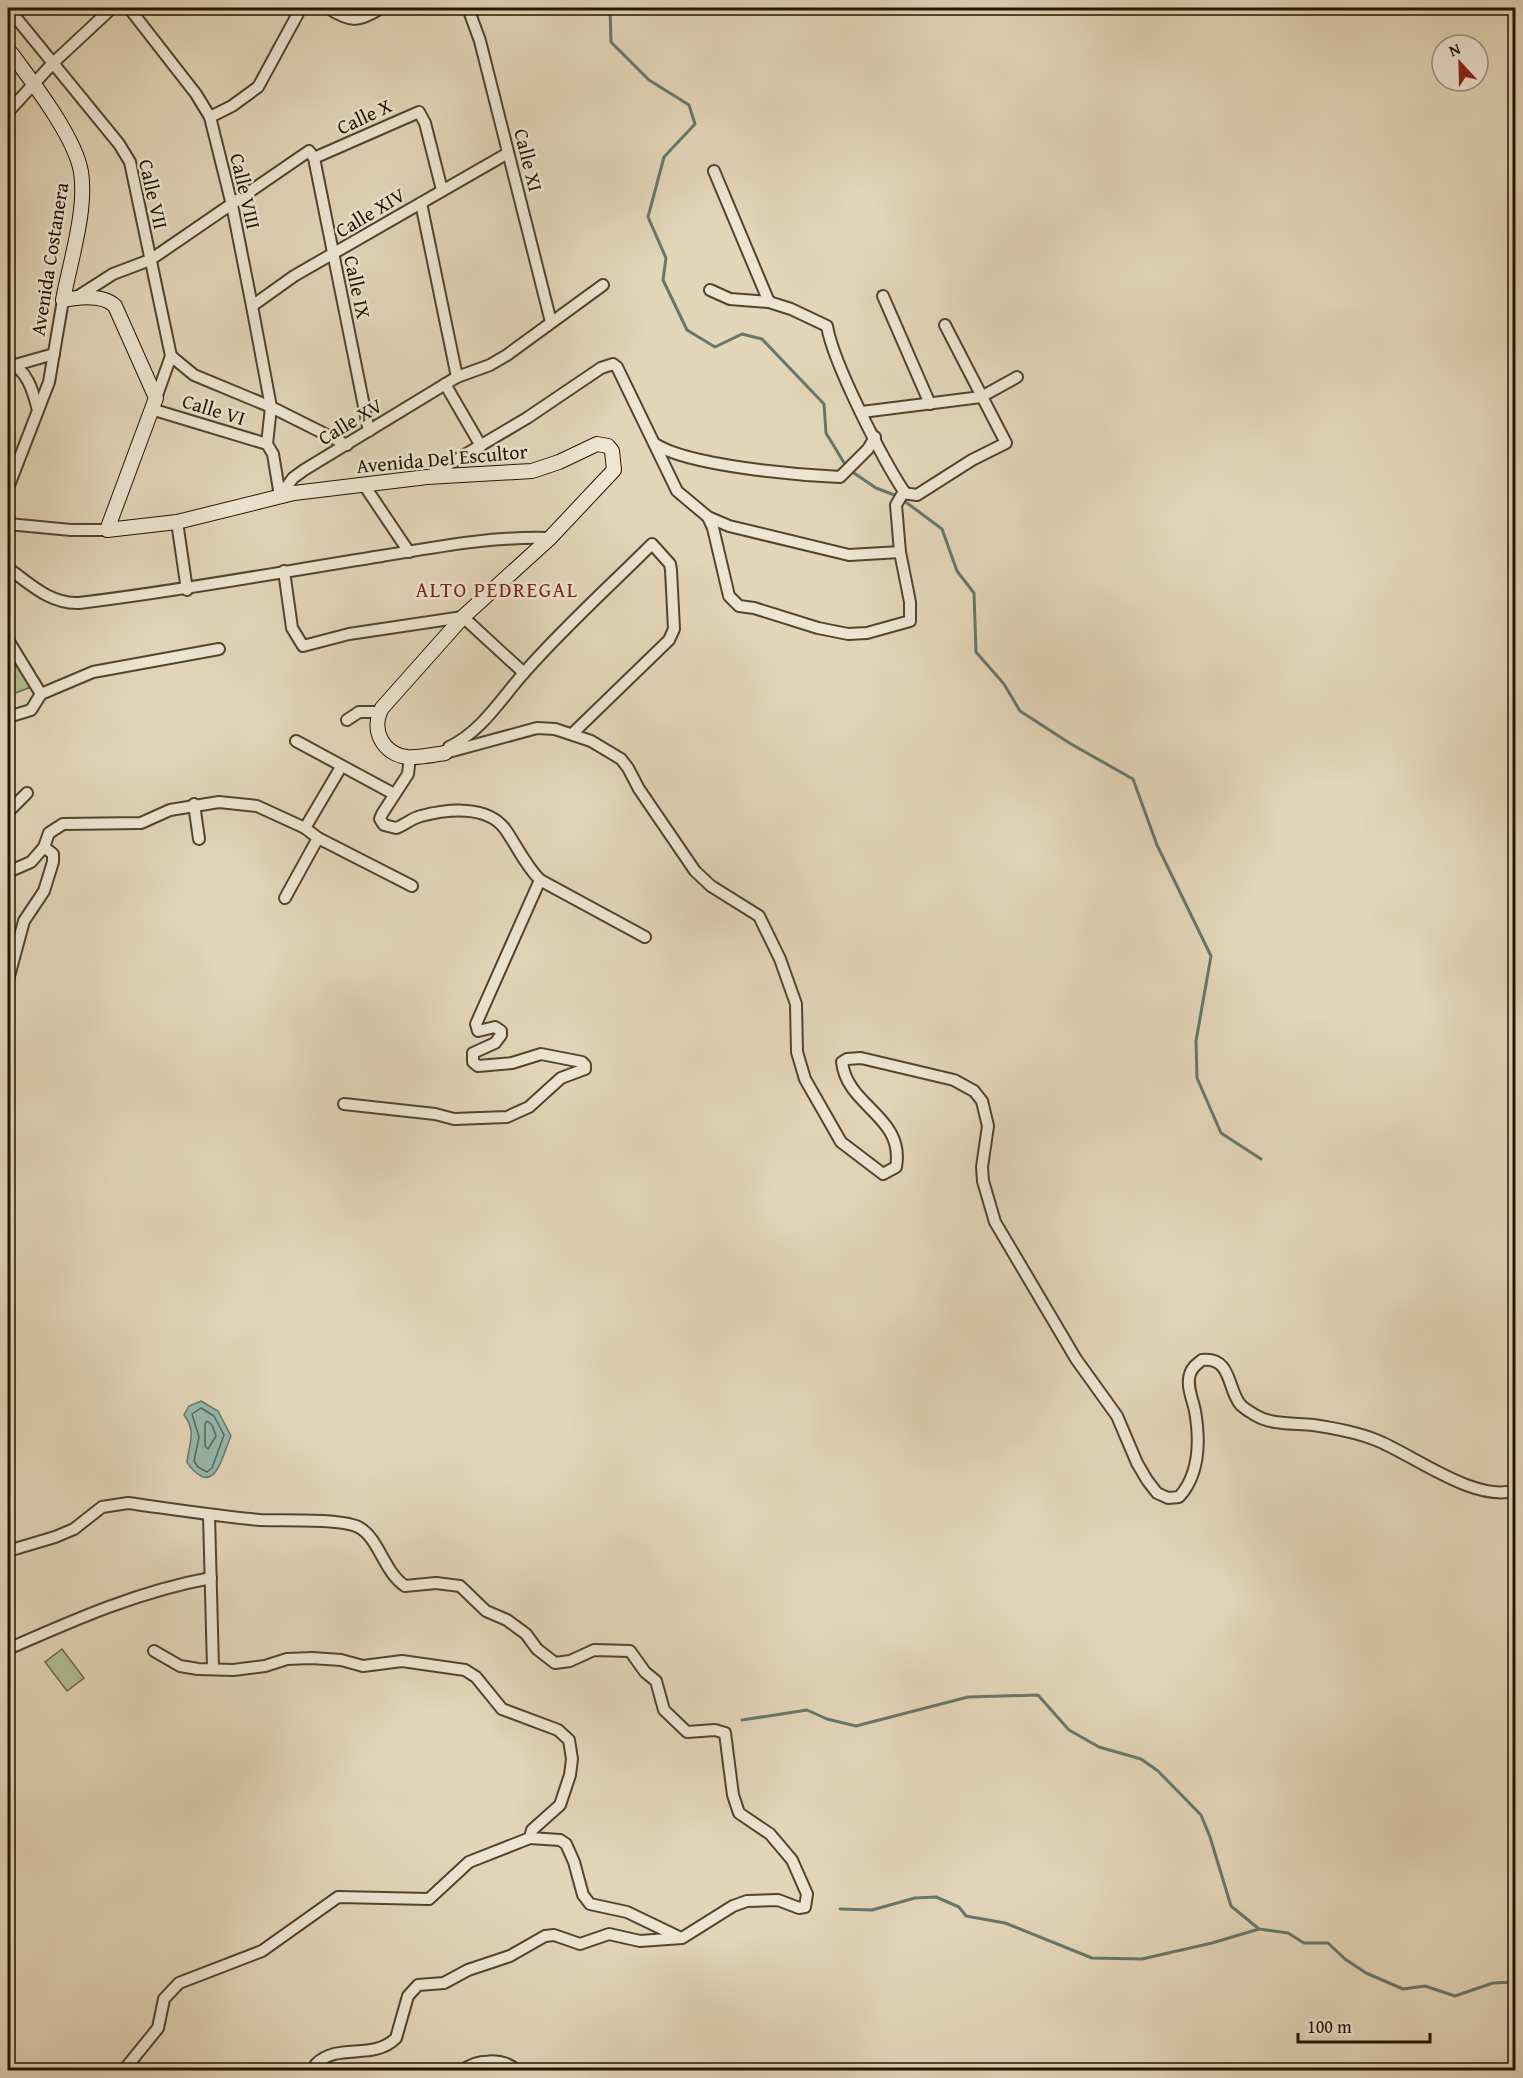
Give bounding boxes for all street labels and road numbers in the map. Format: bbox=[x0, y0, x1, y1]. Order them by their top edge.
street label: Calle X bbox=[332, 90, 397, 141]
street label: Calle XI bbox=[507, 125, 551, 195]
street label: Calle VIII bbox=[223, 150, 269, 232]
street label: Calle VII bbox=[132, 156, 176, 232]
street label: Avenida Costanera bbox=[23, 180, 76, 338]
street label: Calle XIV bbox=[330, 180, 410, 244]
street label: Calle IX bbox=[337, 253, 379, 322]
street label: Calle VI bbox=[179, 386, 249, 432]
street label: Calle XV bbox=[312, 390, 388, 452]
street label: Avenida Del Escultor bbox=[355, 436, 529, 480]

